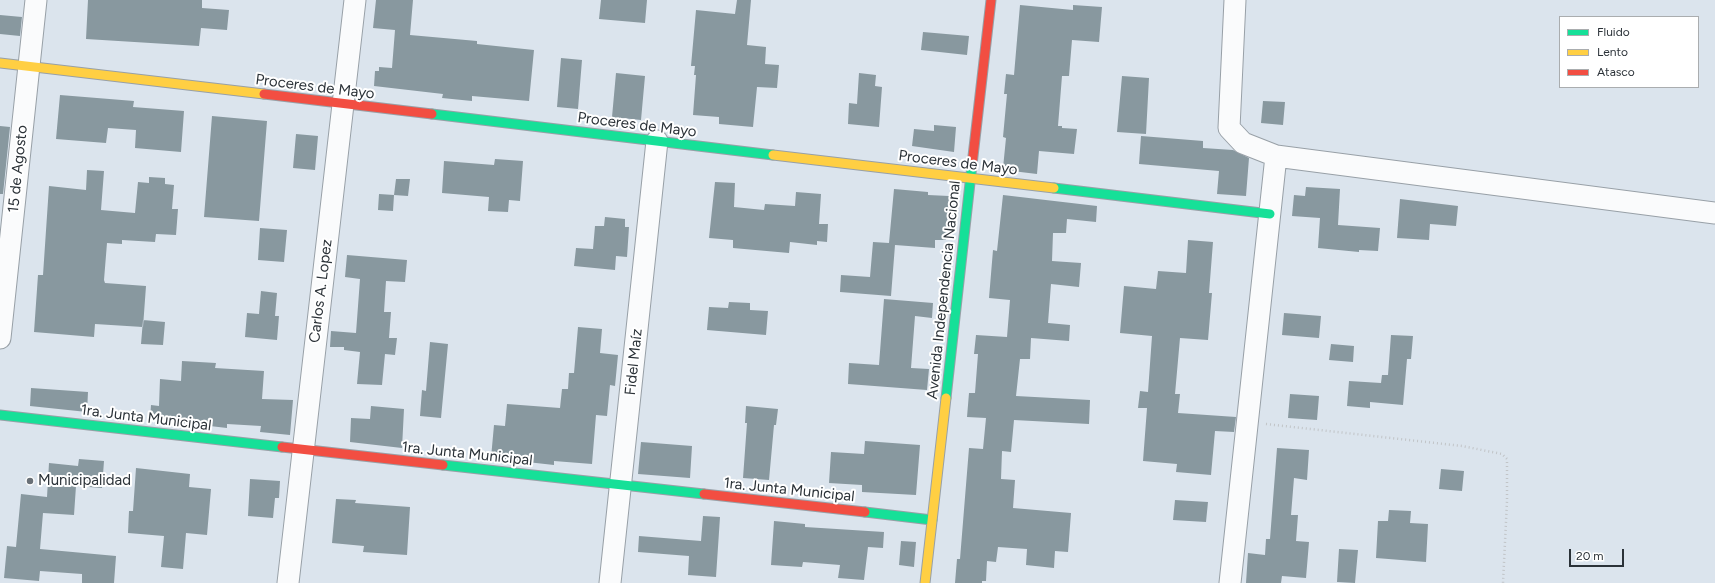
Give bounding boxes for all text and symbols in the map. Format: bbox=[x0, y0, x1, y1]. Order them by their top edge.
legend bbox=[1559, 16, 1699, 88]
text: Fluido bbox=[1597, 25, 1630, 39]
text: Lento bbox=[1597, 45, 1628, 59]
text: Atasco bbox=[1597, 65, 1635, 79]
street label: Proceres de Mayo bbox=[254, 71, 376, 103]
street label: Proceres de Mayo bbox=[576, 109, 698, 141]
street label: 15 de Agosto bbox=[4, 124, 32, 214]
street label: Proceres de Mayo bbox=[897, 147, 1019, 179]
street label: Avenida Independencia Nacional bbox=[924, 180, 964, 400]
street label: Carlos A. Lopez bbox=[306, 238, 336, 344]
street label: Fidel Maíz bbox=[622, 328, 646, 396]
street label: 1ra. Junta Municipal bbox=[80, 401, 212, 435]
street label: 1ra. Junta Municipal bbox=[401, 438, 533, 470]
place label: Municipalidad bbox=[38, 472, 131, 490]
street label: 1ra. Junta Municipal bbox=[723, 474, 855, 506]
marker: Municipalidad bbox=[25, 476, 35, 486]
scale bar bbox=[1571, 541, 1626, 567]
text: 20 m bbox=[1576, 549, 1604, 563]

